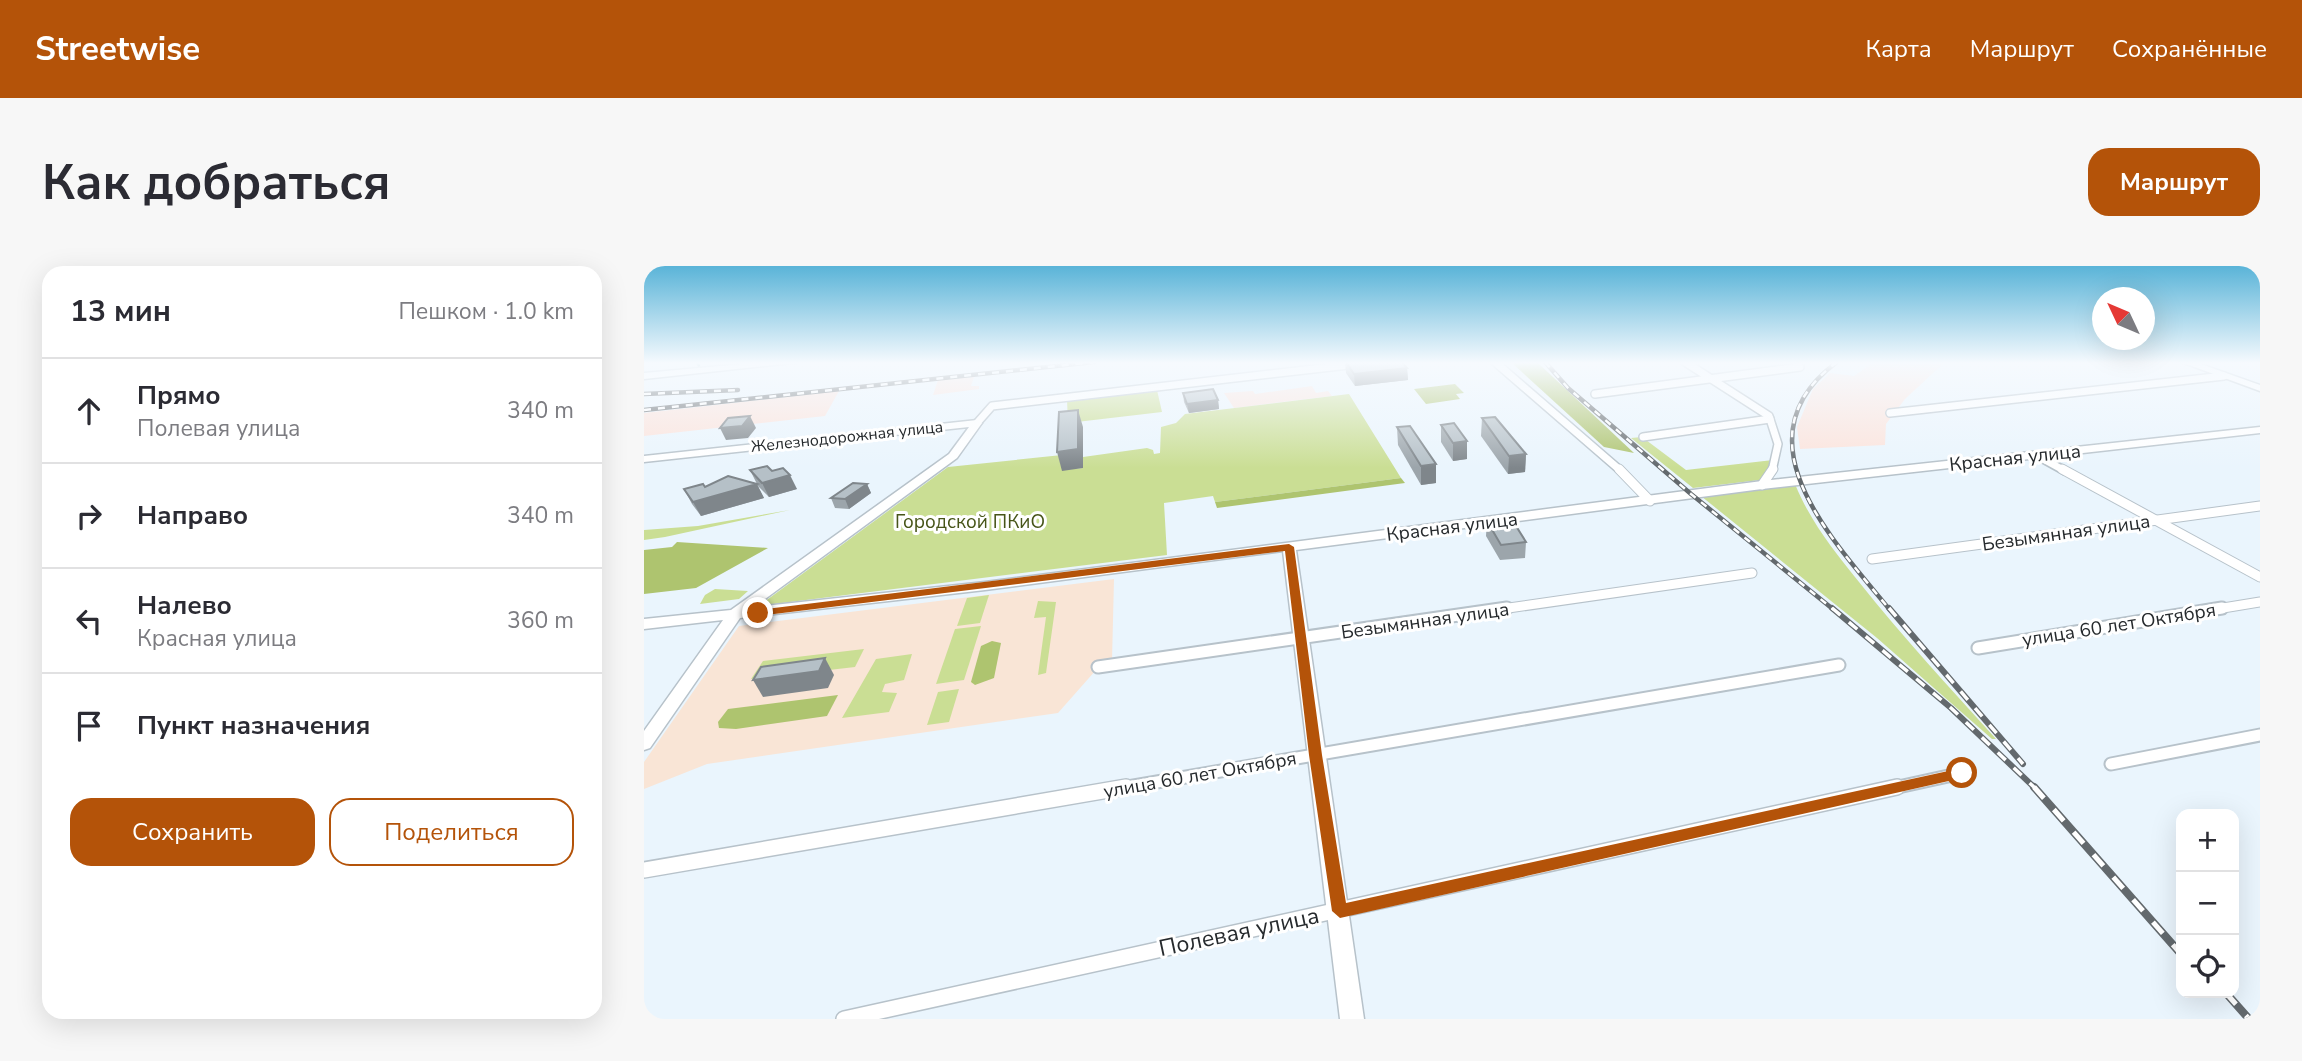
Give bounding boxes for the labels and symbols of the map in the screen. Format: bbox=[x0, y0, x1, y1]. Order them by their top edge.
north arrow bbox=[2092, 287, 2155, 350]
street label: Железнодорожная улица bbox=[750, 416, 944, 458]
street label: Красная улица bbox=[1948, 438, 2082, 478]
street label: Красная улица bbox=[1385, 506, 1519, 548]
street label: Безымянная улица bbox=[1980, 508, 2152, 558]
park label: Городской ПКиО bbox=[895, 509, 1045, 535]
street label: Безымянная улица bbox=[1339, 596, 1511, 646]
route end bbox=[742, 597, 773, 628]
street label: улица 60 лет Октября bbox=[2020, 597, 2218, 653]
street label: улица 60 лет Октября bbox=[1101, 745, 1299, 805]
route start bbox=[1946, 757, 1977, 788]
street label: Полевая улица bbox=[1156, 900, 1322, 964]

